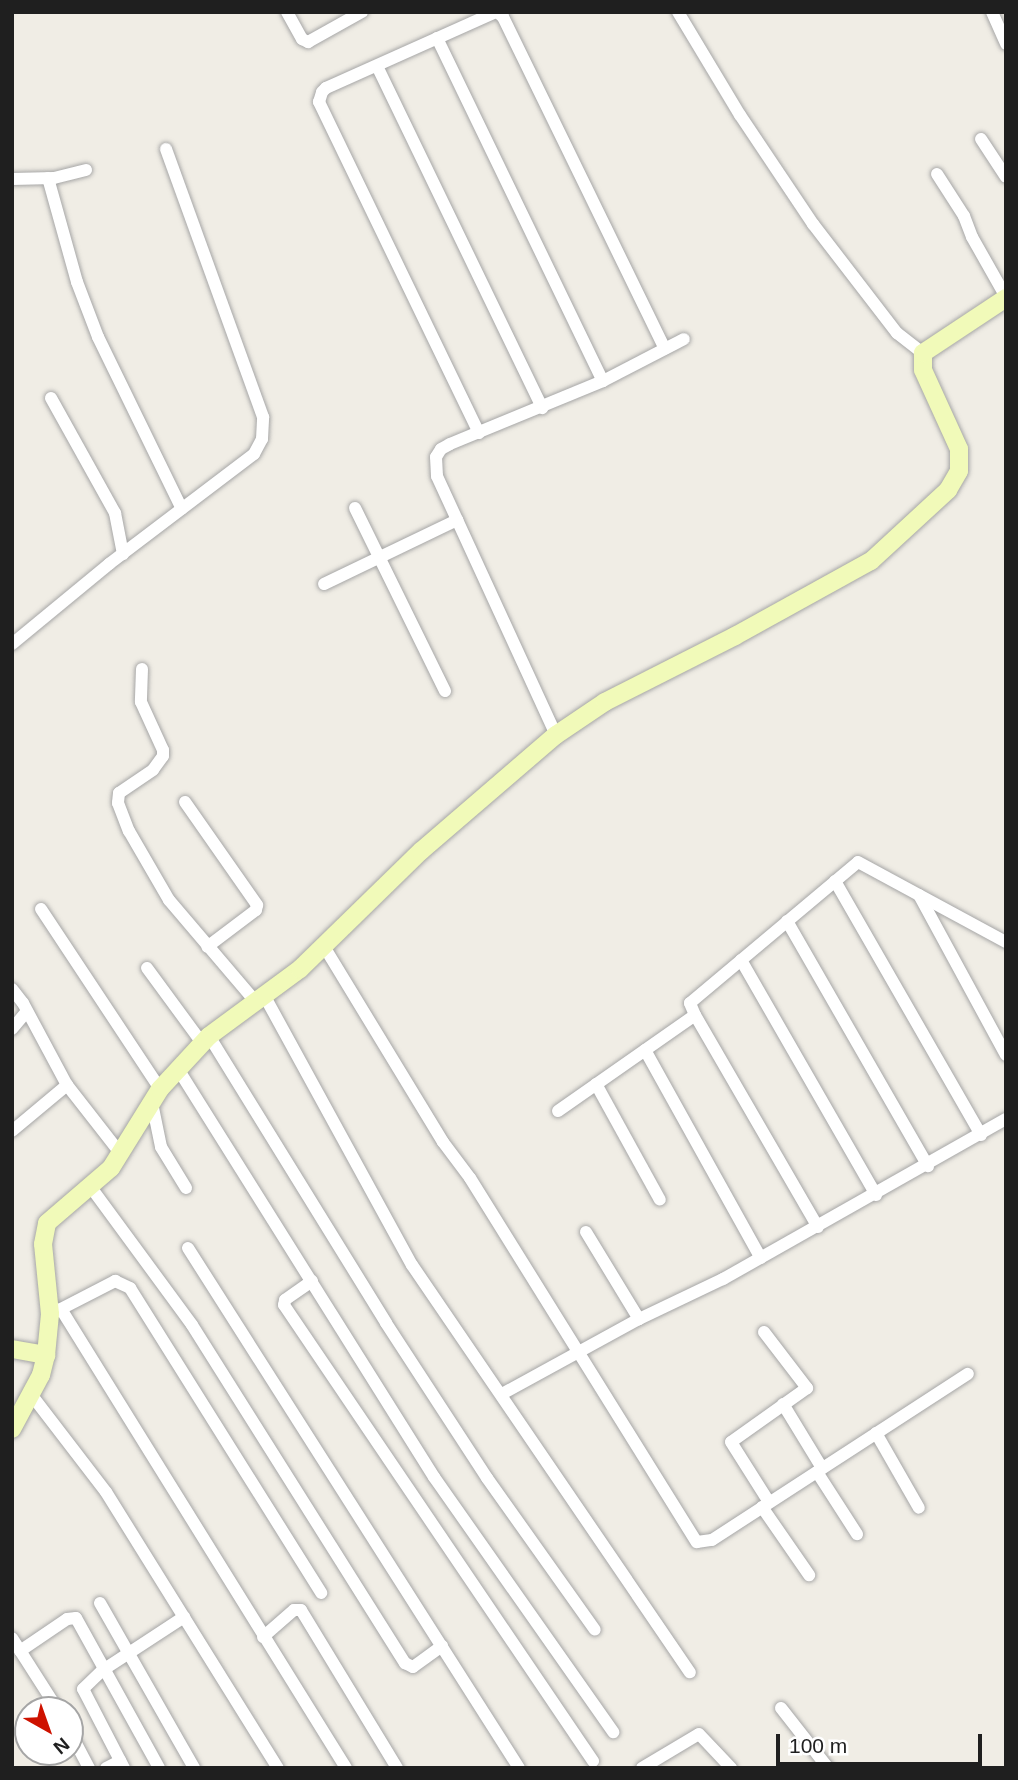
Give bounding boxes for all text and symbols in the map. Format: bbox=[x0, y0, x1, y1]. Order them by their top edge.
north arrow bbox=[14, 1696, 84, 1766]
scale bar bbox=[780, 1720, 986, 1764]
text: N bbox=[50, 1733, 74, 1758]
text: 100 m bbox=[789, 1734, 847, 1757]

